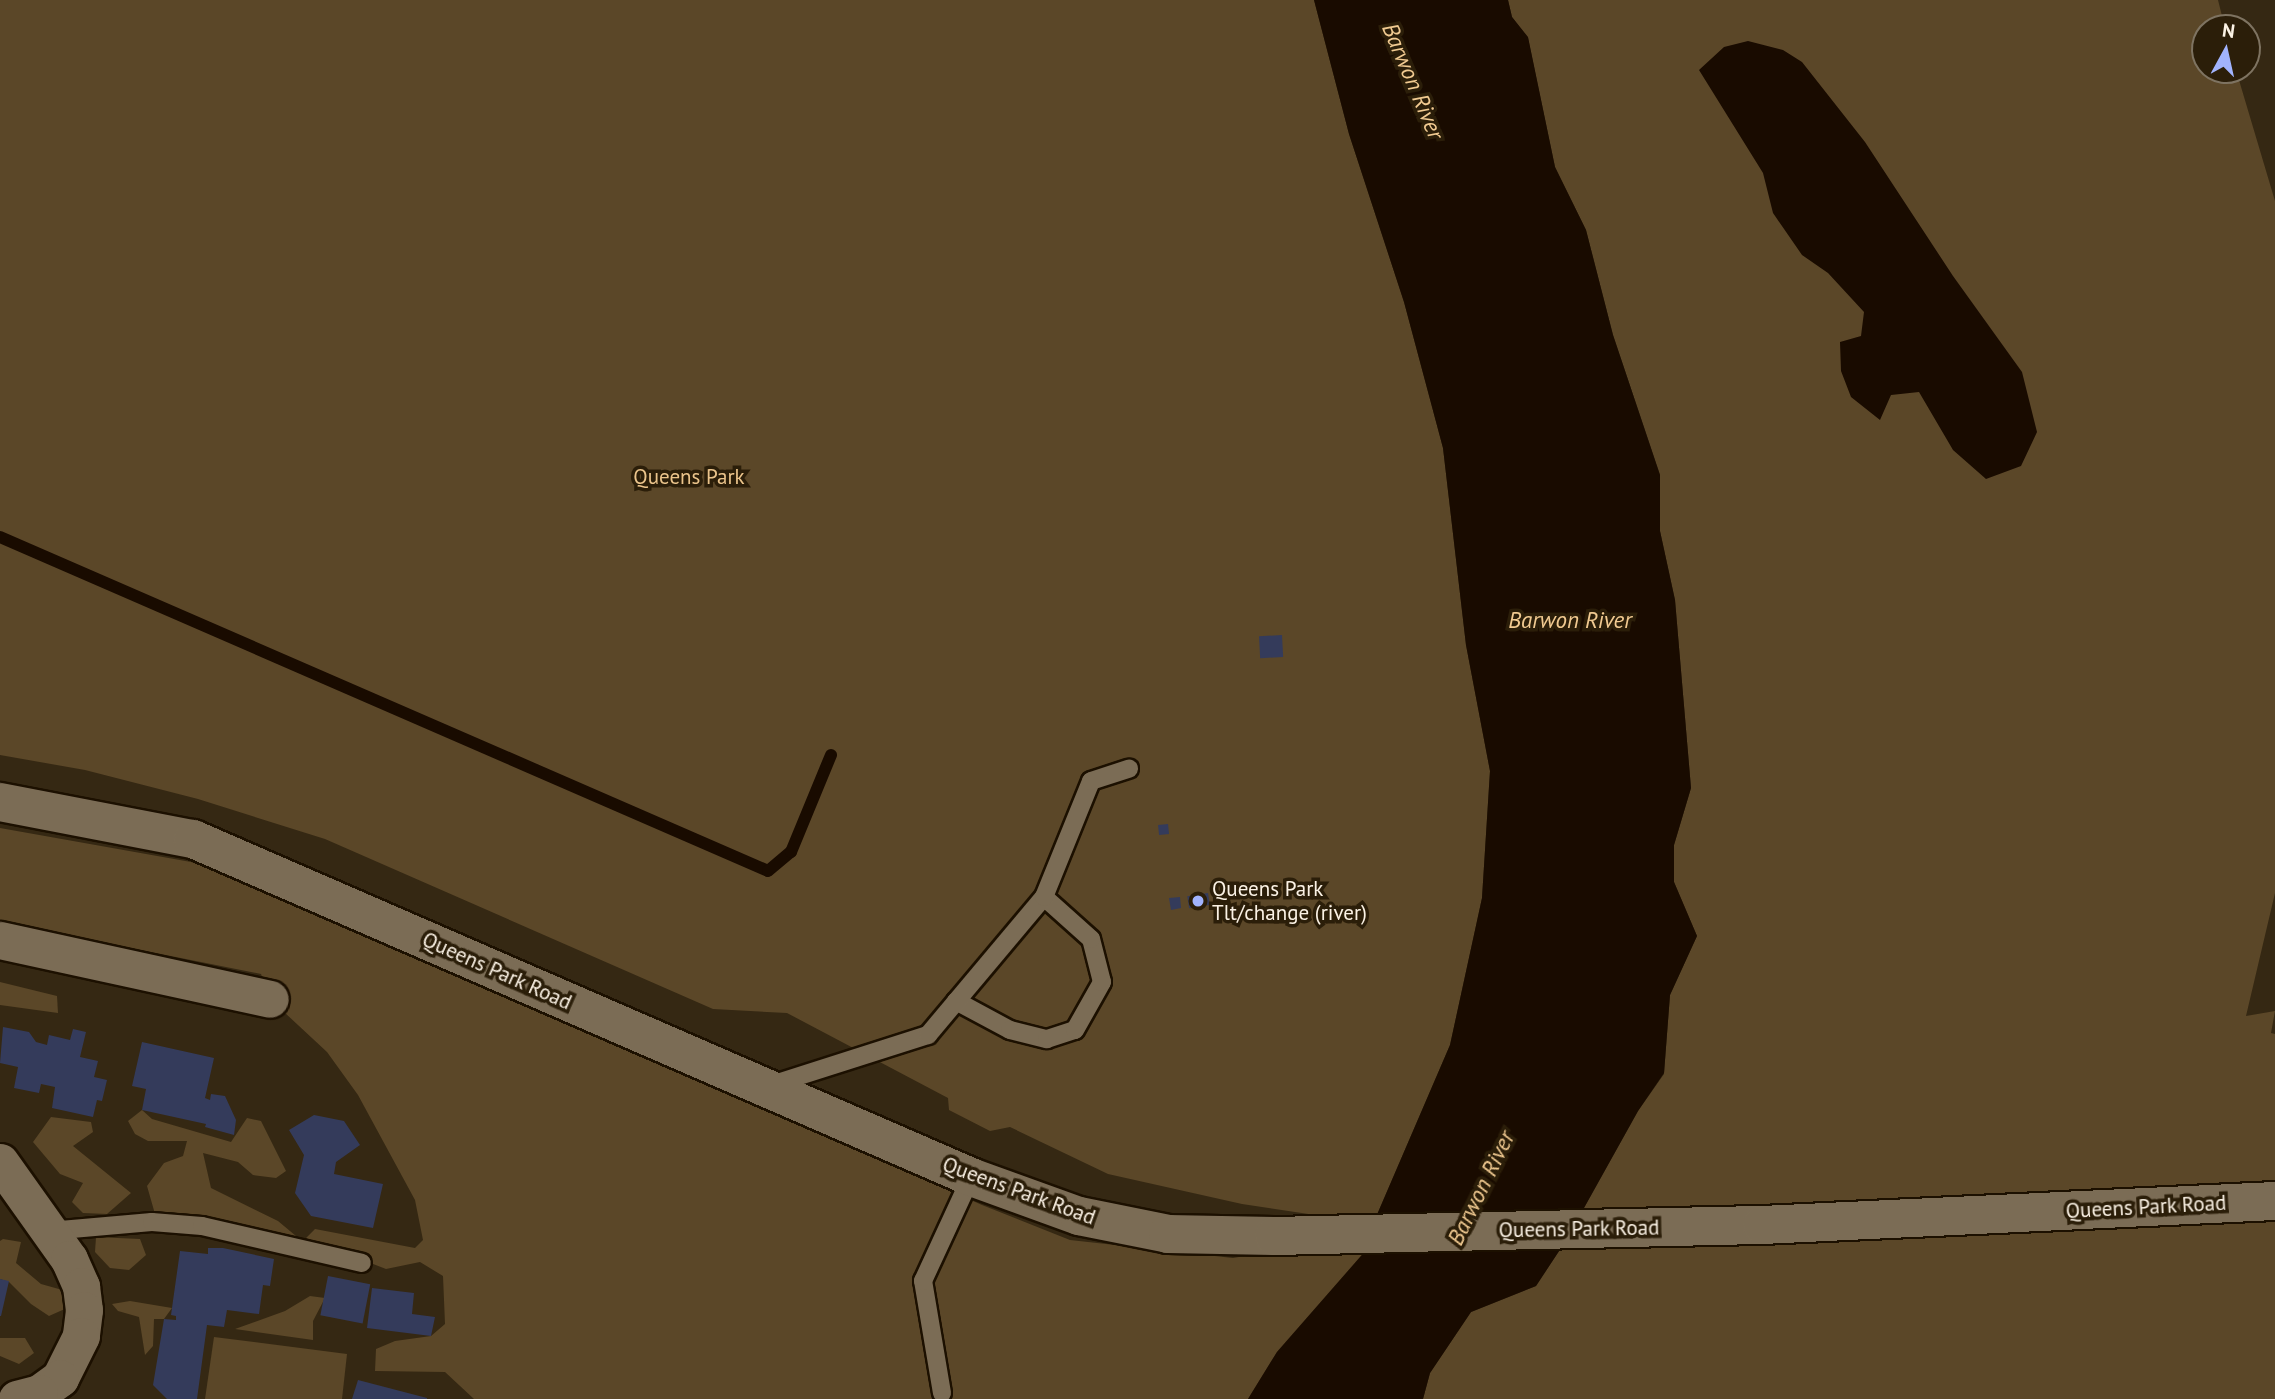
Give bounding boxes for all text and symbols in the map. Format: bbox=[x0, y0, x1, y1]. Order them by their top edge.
north arrow bbox=[2191, 14, 2261, 84]
text: N bbox=[2221, 17, 2236, 43]
water label: Barwon River bbox=[1376, 19, 1450, 143]
park label: Queens Park bbox=[633, 464, 745, 490]
water label: Barwon River bbox=[1508, 606, 1632, 634]
place label: Queens Park Tlt/change (river) bbox=[1212, 876, 1367, 926]
marker: Queens Park Tlt/change (river) bbox=[1190, 893, 1206, 909]
street label: Queens Park Road bbox=[418, 927, 576, 1015]
water label: Barwon River bbox=[1442, 1126, 1520, 1250]
street label: Queens Park Road bbox=[939, 1152, 1099, 1230]
street label: Queens Park Road bbox=[2065, 1190, 2227, 1224]
street label: Queens Park Road bbox=[1498, 1215, 1660, 1243]

